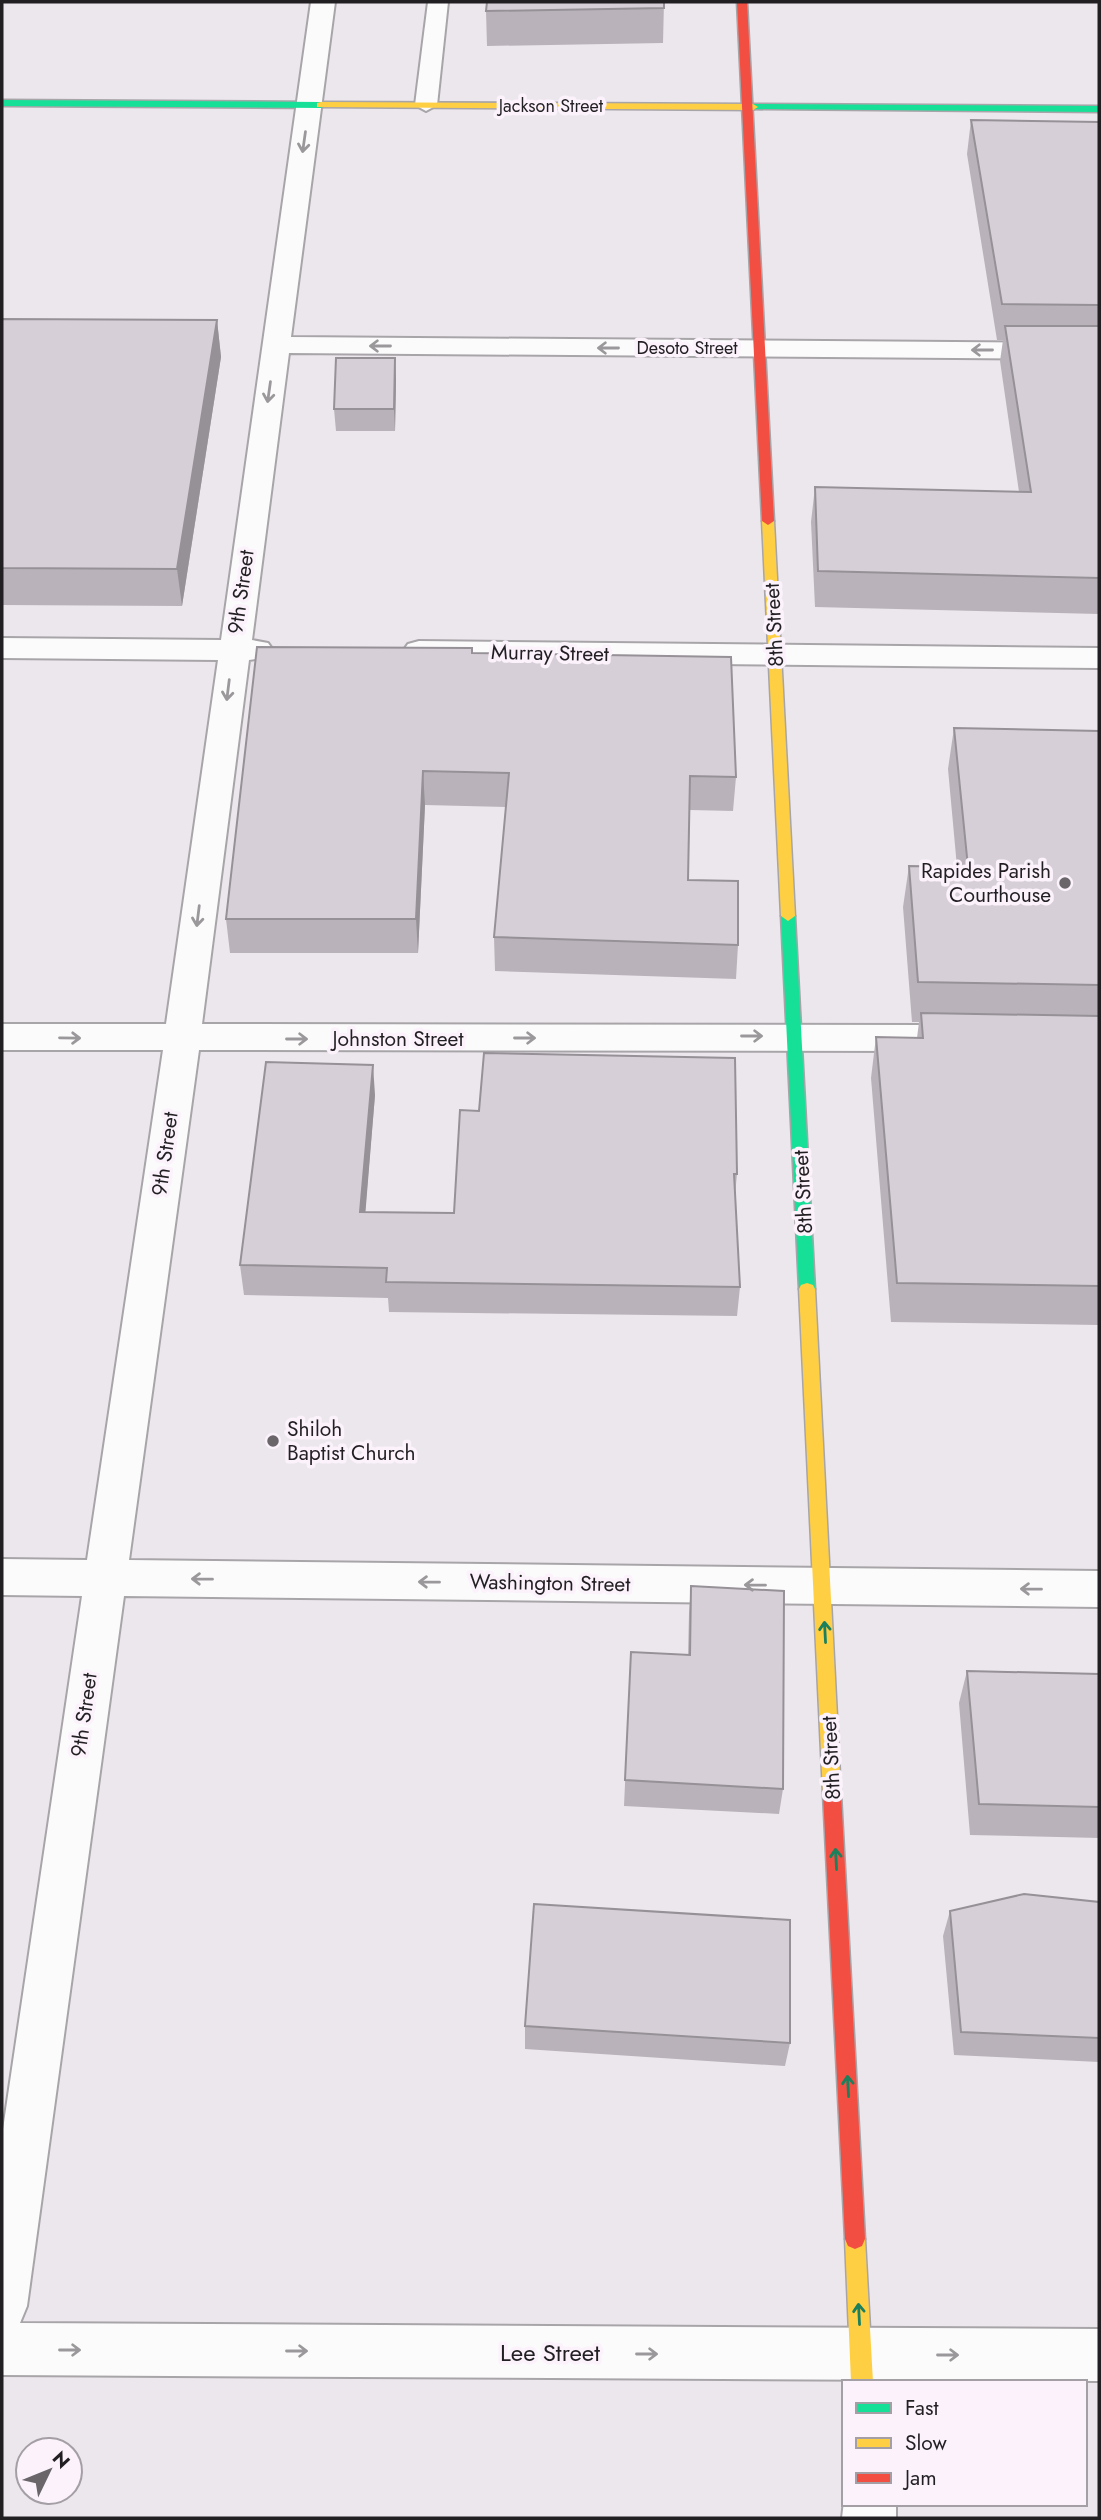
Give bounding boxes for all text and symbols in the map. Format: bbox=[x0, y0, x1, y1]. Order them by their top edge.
street label: Jackson Street bbox=[497, 93, 604, 119]
one-way arrow bbox=[297, 130, 310, 153]
street label: Desoto Street bbox=[636, 335, 738, 361]
one-way arrow bbox=[369, 339, 392, 353]
one-way arrow bbox=[596, 341, 619, 354]
one-way arrow bbox=[971, 343, 994, 357]
one-way arrow bbox=[262, 380, 275, 403]
street label: 9th Street bbox=[220, 548, 262, 636]
street label: 8th Street bbox=[757, 582, 791, 668]
street label: Murray Street bbox=[491, 637, 609, 669]
one-way arrow bbox=[221, 678, 234, 701]
place label: Rapides Parish Courthouse bbox=[921, 856, 1051, 910]
marker: Rapides Parish Courthouse bbox=[1057, 875, 1073, 891]
one-way arrow bbox=[191, 904, 204, 926]
street label: Johnston Street bbox=[330, 1024, 463, 1054]
one-way arrow bbox=[741, 1030, 764, 1043]
one-way arrow bbox=[58, 1031, 81, 1045]
one-way arrow bbox=[513, 1031, 536, 1045]
one-way arrow bbox=[286, 1032, 309, 1046]
street label: 9th Street bbox=[144, 1110, 186, 1198]
street label: 8th Street bbox=[786, 1149, 820, 1235]
place label: Shiloh Baptist Church bbox=[287, 1414, 415, 1468]
marker: Shiloh Baptist Church bbox=[265, 1433, 281, 1449]
street label: Washington Street bbox=[469, 1567, 631, 1599]
one-way arrow bbox=[190, 1572, 213, 1586]
one-way arrow bbox=[418, 1575, 441, 1588]
one-way arrow bbox=[743, 1579, 766, 1592]
one-way arrow bbox=[1020, 1582, 1043, 1595]
one-way arrow bbox=[818, 1621, 831, 1644]
street label: 9th Street bbox=[63, 1671, 105, 1759]
street label: 8th Street bbox=[814, 1715, 848, 1801]
one-way arrow bbox=[830, 1848, 843, 1871]
one-way arrow bbox=[841, 2075, 854, 2098]
one-way arrow bbox=[852, 2303, 865, 2325]
street label: Lee Street bbox=[500, 2335, 600, 2370]
one-way arrow bbox=[58, 2343, 81, 2356]
one-way arrow bbox=[286, 2344, 309, 2358]
one-way arrow bbox=[636, 2347, 659, 2361]
one-way arrow bbox=[937, 2348, 960, 2362]
legend bbox=[842, 2380, 1087, 2506]
text: Fast bbox=[905, 2393, 938, 2423]
text: Slow bbox=[905, 2428, 947, 2458]
north arrow bbox=[14, 2436, 84, 2506]
text: N bbox=[46, 2445, 76, 2474]
text: Jam bbox=[902, 2463, 937, 2493]

